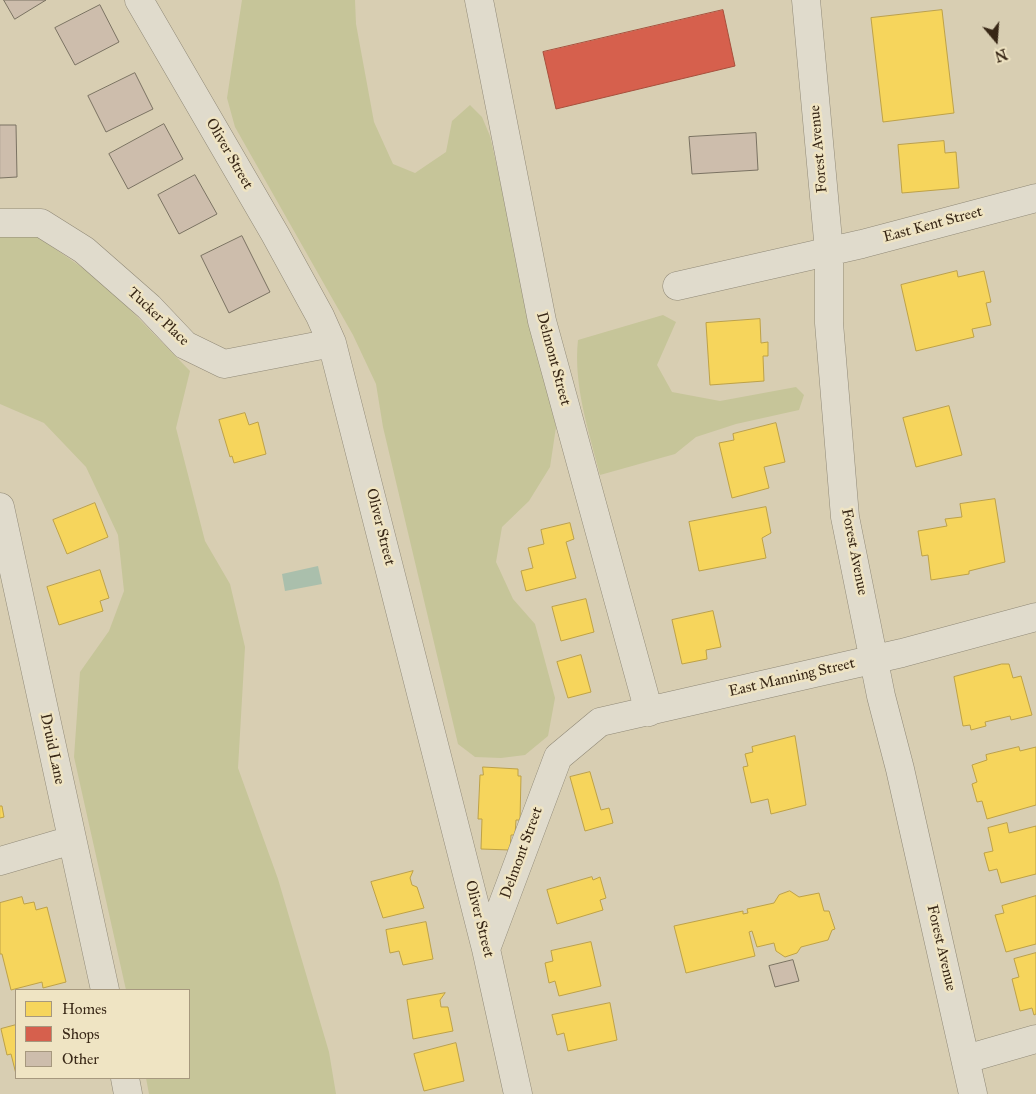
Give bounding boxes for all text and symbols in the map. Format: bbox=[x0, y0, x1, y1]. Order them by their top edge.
north arrow bbox=[971, 15, 1021, 65]
text: N bbox=[993, 45, 1009, 65]
street label: Forest Avenue bbox=[806, 104, 832, 194]
street label: Oliver Street bbox=[201, 115, 257, 193]
street label: East Kent Street bbox=[882, 203, 984, 247]
street label: Tucker Place bbox=[123, 284, 193, 350]
street label: Delmont Street bbox=[532, 310, 574, 408]
street label: Oliver Street bbox=[362, 487, 398, 567]
street label: Forest Avenue bbox=[837, 507, 871, 597]
street label: East Manning Street bbox=[727, 655, 857, 701]
street label: Druid Lane bbox=[36, 712, 68, 786]
street label: Delmont Street bbox=[497, 805, 547, 901]
street label: Oliver Street bbox=[461, 879, 497, 959]
street label: Forest Avenue bbox=[922, 903, 960, 993]
legend bbox=[15, 989, 190, 1079]
text: Homes bbox=[62, 1000, 107, 1018]
text: Shops bbox=[62, 1025, 100, 1043]
text: Other bbox=[62, 1050, 99, 1068]

